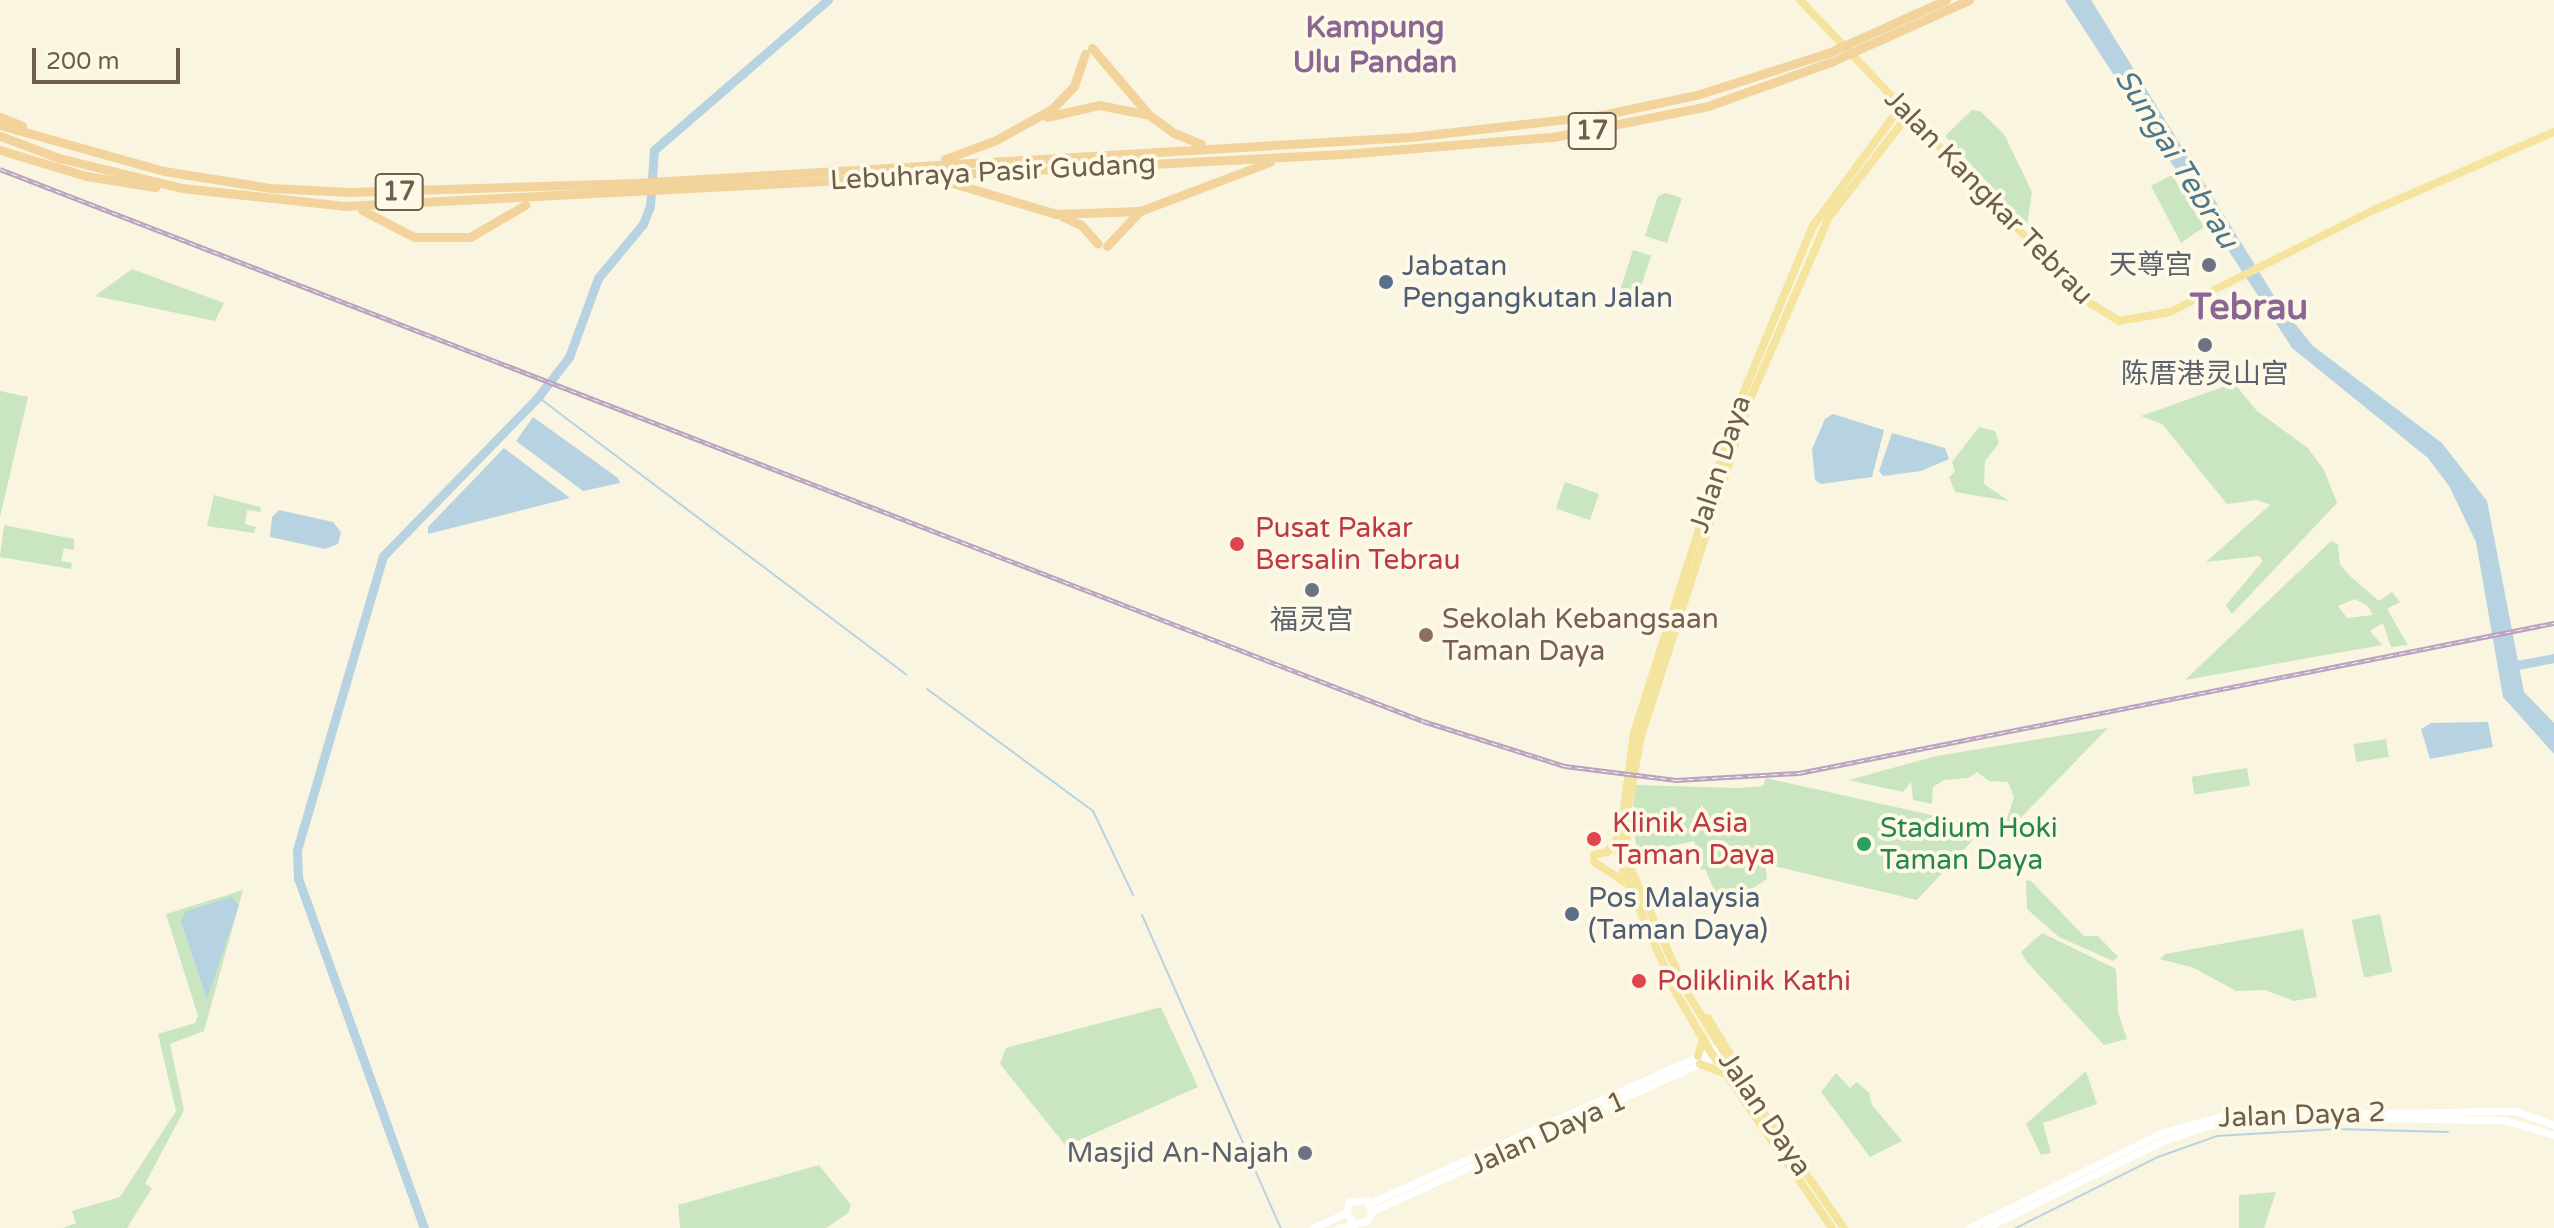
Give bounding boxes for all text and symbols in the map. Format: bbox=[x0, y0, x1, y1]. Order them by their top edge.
district label: Kampung Ulu Pandan bbox=[1293, 10, 1457, 80]
scale bar bbox=[36, 32, 184, 82]
text: 200 m bbox=[46, 47, 120, 76]
water label: Sungai Tebrau bbox=[2107, 63, 2245, 255]
street label: Jalan Kangkar Tebrau bbox=[1878, 82, 2100, 312]
road number: 17 bbox=[1566, 109, 1618, 153]
street label: Lebuhraya Pasir Gudang bbox=[829, 147, 1157, 197]
road number: 17 bbox=[373, 170, 425, 214]
place label: 天尊宫 bbox=[2109, 248, 2193, 282]
place label: Jabatan Pengangkutan Jalan bbox=[1402, 249, 1673, 315]
marker: 天尊宫 bbox=[2200, 256, 2218, 274]
marker: Jabatan Pengangkutan Jalan bbox=[1377, 273, 1395, 291]
district label: Tebrau bbox=[2190, 286, 2308, 330]
marker: 陈厝港灵山宫 bbox=[2196, 336, 2214, 354]
place label: 陈厝港灵山宫 bbox=[2121, 357, 2289, 391]
street label: Jalan Daya bbox=[1682, 391, 1758, 537]
place label: Pusat Pakar Bersalin Tebrau bbox=[1255, 511, 1460, 577]
marker: Pusat Pakar Bersalin Tebrau bbox=[1226, 533, 1248, 555]
marker: 福灵宫 bbox=[1303, 581, 1321, 599]
place label: Sekolah Kebangsaan Taman Daya bbox=[1442, 602, 1719, 668]
place label: 福灵宫 bbox=[1270, 603, 1354, 637]
marker: Sekolah Kebangsaan Taman Daya bbox=[1417, 626, 1435, 644]
place label: Klinik Asia Taman Daya bbox=[1612, 806, 1775, 872]
place label: Stadium Hoki Taman Daya bbox=[1880, 811, 2058, 877]
marker: Klinik Asia Taman Daya bbox=[1583, 828, 1605, 850]
marker: Stadium Hoki Taman Daya bbox=[1855, 835, 1873, 853]
place label: Pos Malaysia (Taman Daya) bbox=[1588, 881, 1768, 947]
marker: Pos Malaysia (Taman Daya) bbox=[1563, 905, 1581, 923]
place label: Poliklinik Kathi bbox=[1657, 964, 1851, 998]
marker: Poliklinik Kathi bbox=[1628, 970, 1650, 992]
street label: Jalan Daya bbox=[1711, 1045, 1819, 1183]
street label: Jalan Daya 1 bbox=[1465, 1084, 1631, 1182]
street label: Jalan Daya 2 bbox=[2218, 1095, 2386, 1135]
place label: Masjid An-Najah bbox=[1066, 1136, 1289, 1170]
marker: Masjid An-Najah bbox=[1296, 1144, 1314, 1162]

